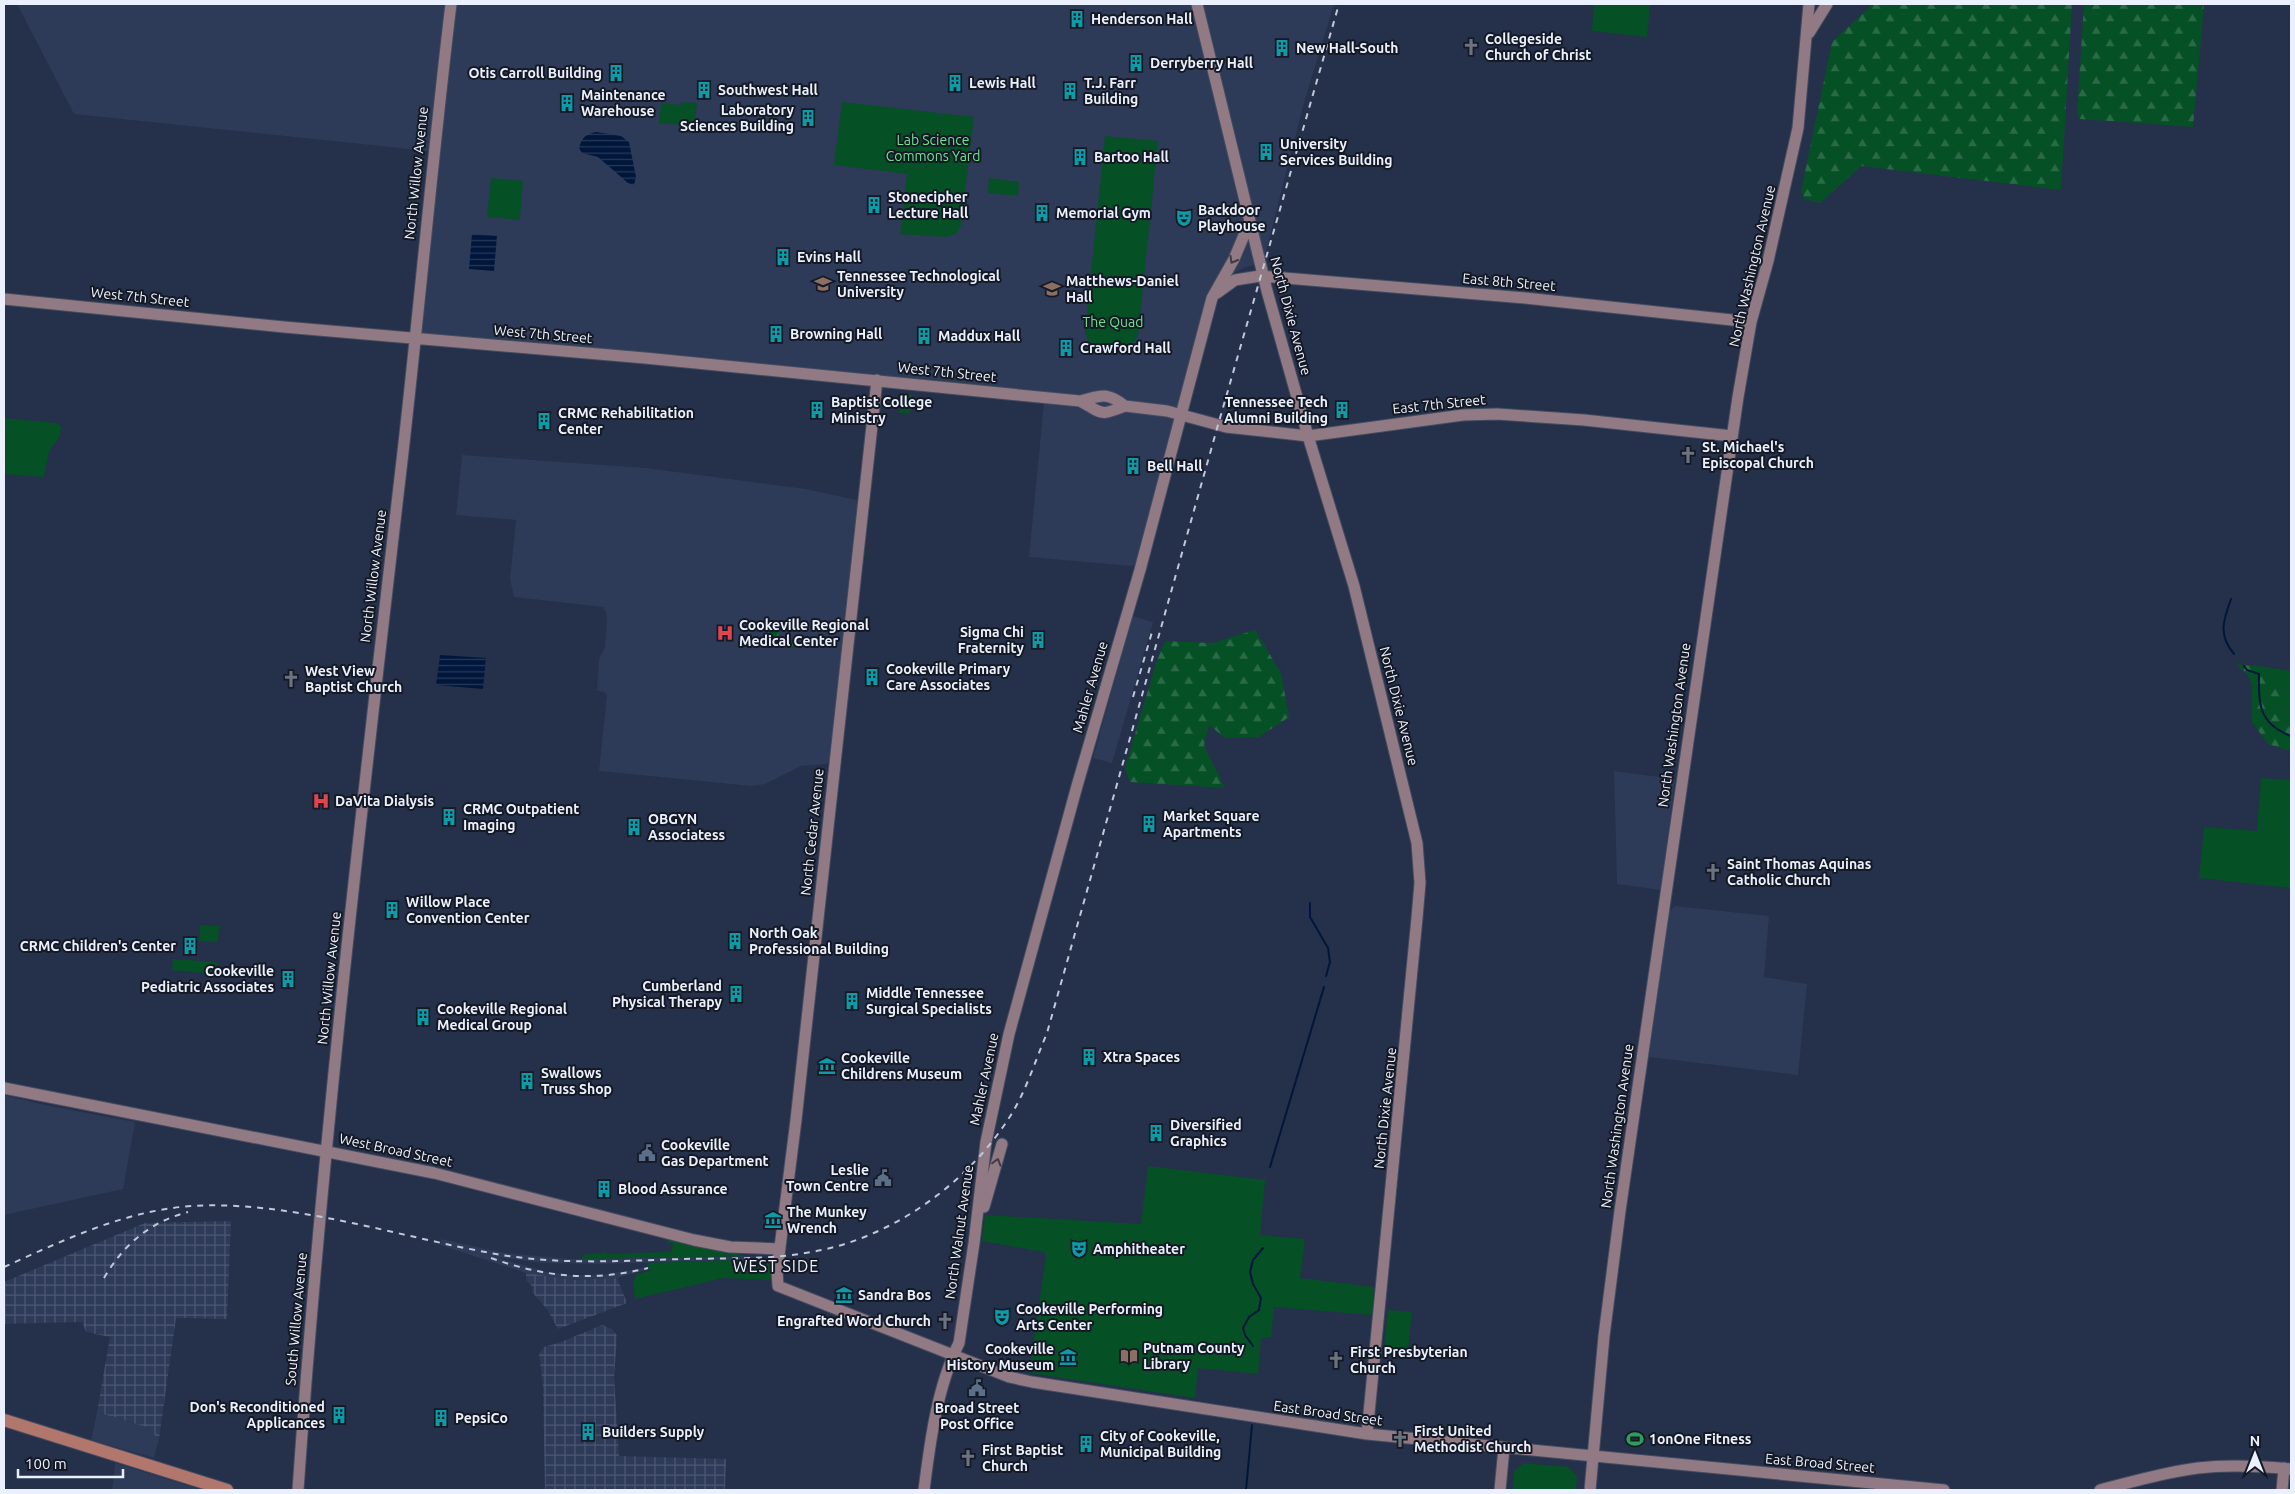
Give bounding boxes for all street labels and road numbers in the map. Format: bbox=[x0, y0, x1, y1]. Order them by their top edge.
street label: North Willow Avenue bbox=[401, 106, 431, 240]
street label: North Washington Avenue bbox=[1726, 184, 1778, 348]
street label: North Dixie Avenue bbox=[1267, 255, 1315, 377]
street label: East 8th Street bbox=[1462, 270, 1557, 294]
street label: West 7th Street bbox=[90, 284, 191, 310]
street label: West 7th Street bbox=[493, 322, 593, 346]
street label: West 7th Street bbox=[897, 359, 998, 385]
street label: East 7th Street bbox=[1392, 391, 1487, 417]
street label: North Willow Avenue bbox=[357, 509, 389, 643]
street label: Mahler Avenue bbox=[1069, 639, 1111, 735]
street label: North Washington Avenue bbox=[1655, 642, 1693, 808]
street label: North Dixie Avenue bbox=[1376, 645, 1422, 767]
street label: North Cedar Avenue bbox=[797, 768, 827, 896]
street label: North Willow Avenue bbox=[314, 911, 344, 1045]
street label: Mahler Avenue bbox=[966, 1031, 1002, 1127]
street label: North Washington Avenue bbox=[1598, 1043, 1636, 1209]
street label: North Dixie Avenue bbox=[1371, 1046, 1399, 1170]
street label: West Broad Street bbox=[338, 1130, 455, 1170]
street label: North Walnut Avenue bbox=[942, 1164, 976, 1300]
street label: South Willow Avenue bbox=[282, 1252, 310, 1386]
street label: East Broad Street bbox=[1272, 1397, 1384, 1429]
street label: East Broad Street bbox=[1765, 1450, 1876, 1476]

